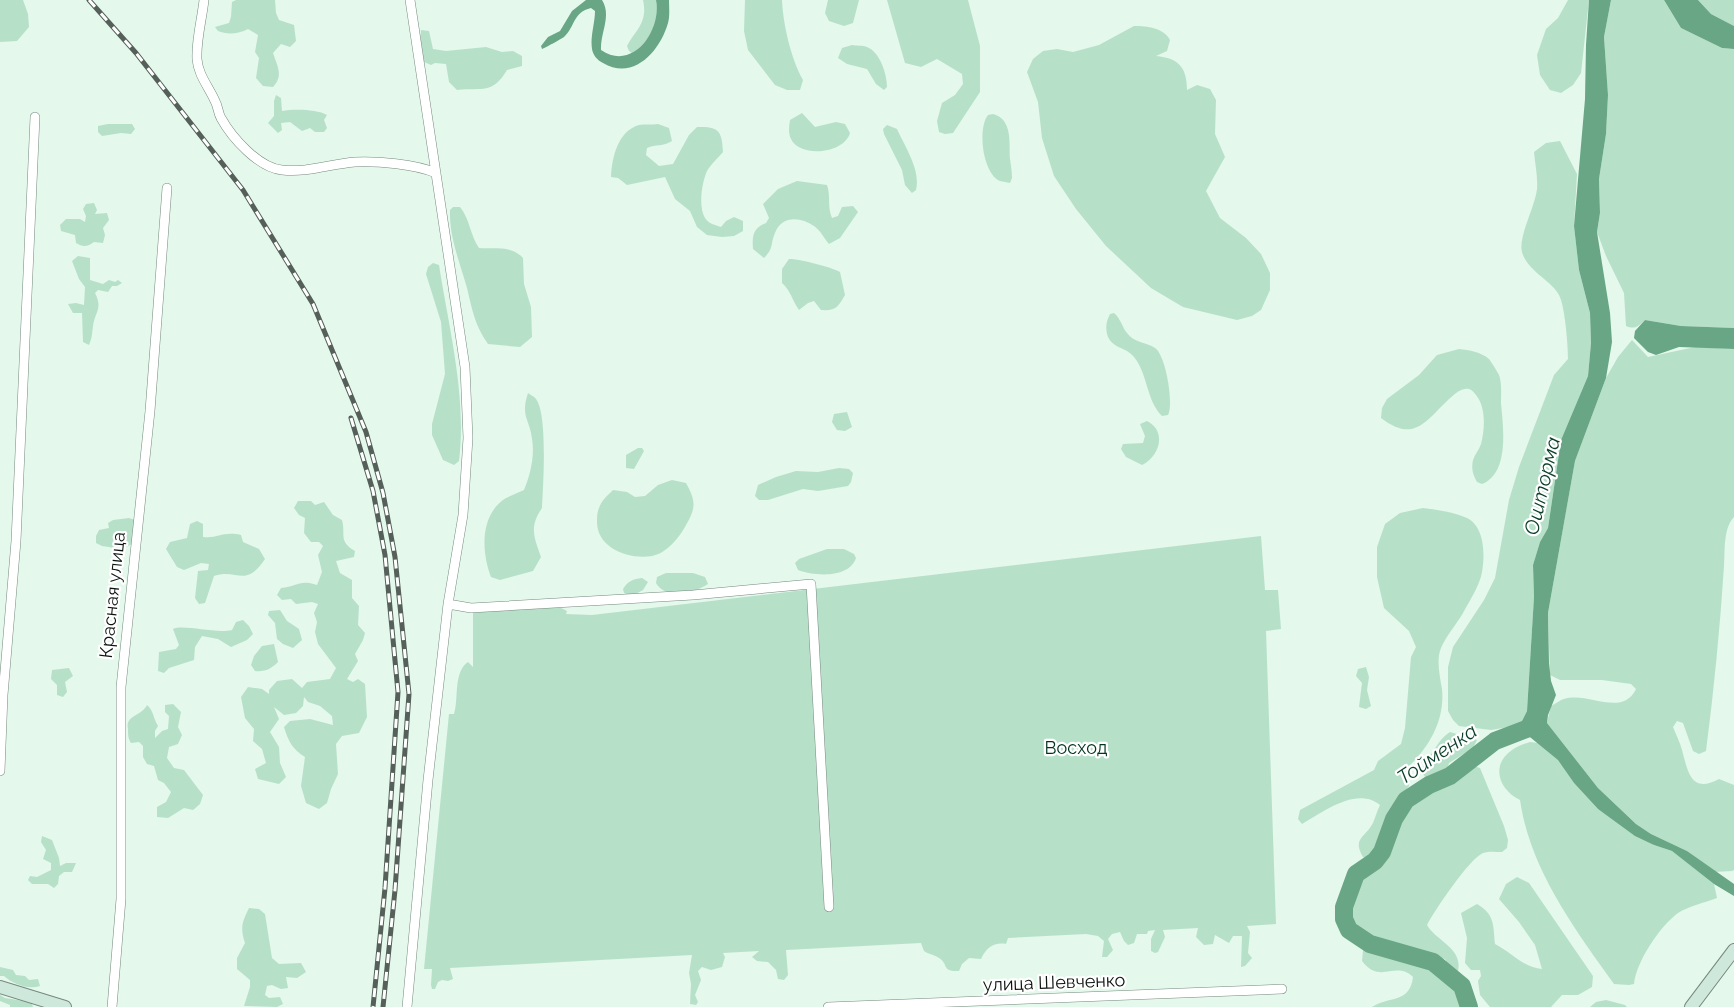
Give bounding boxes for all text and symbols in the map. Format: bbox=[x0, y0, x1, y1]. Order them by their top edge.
water label: Ошторма bbox=[1519, 435, 1565, 537]
street label: Красная улица bbox=[95, 531, 129, 659]
water label: Тойменка bbox=[1393, 719, 1481, 789]
park label: Восход bbox=[1045, 737, 1107, 758]
street label: улица Шевченко bbox=[982, 969, 1126, 995]

